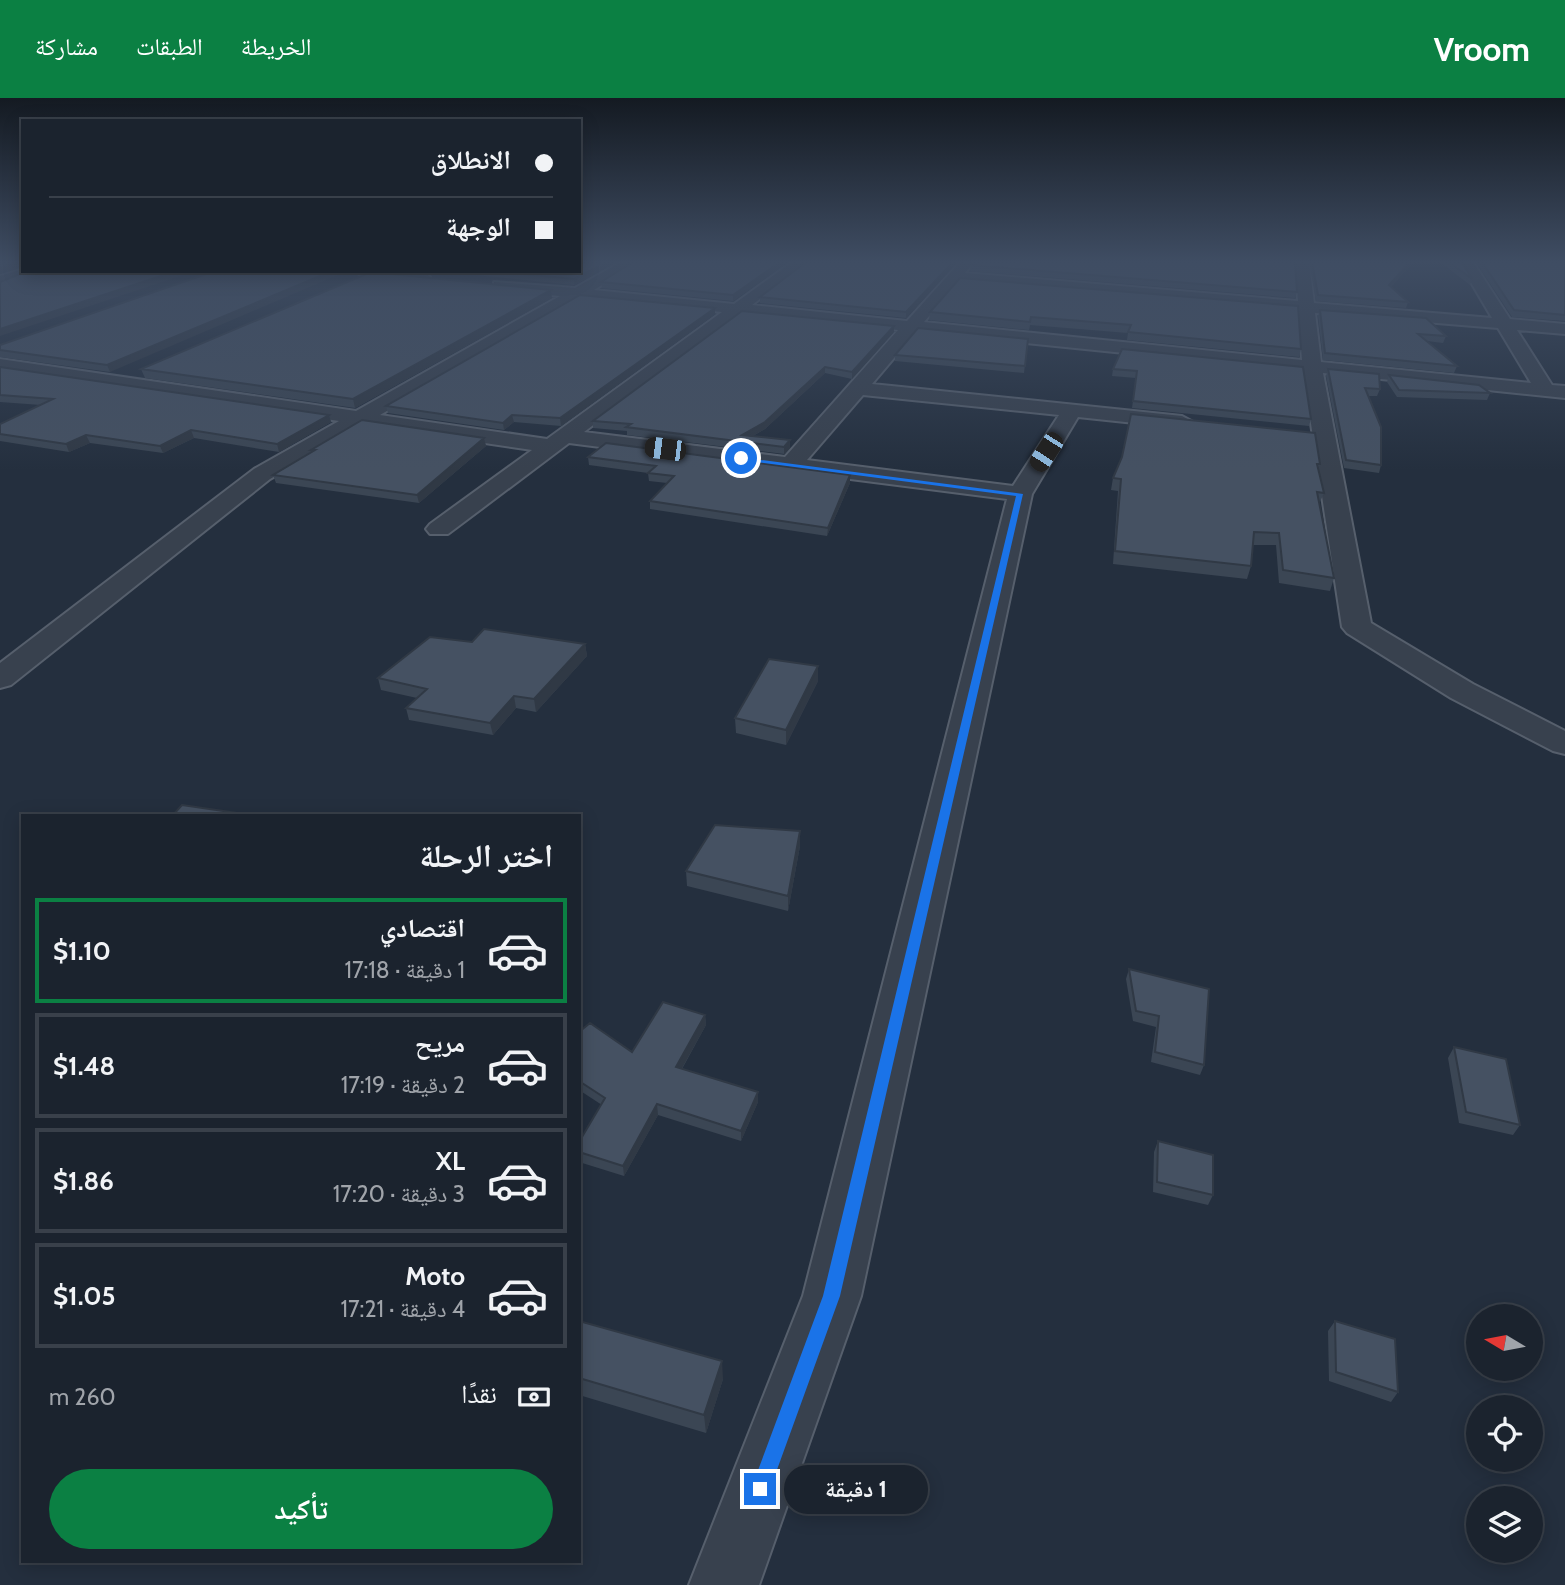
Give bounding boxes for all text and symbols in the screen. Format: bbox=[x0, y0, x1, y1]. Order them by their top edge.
text: Vroom bbox=[1434, 29, 1530, 69]
text: مشاركة bbox=[35, 32, 98, 61]
text: الطبقات bbox=[136, 32, 203, 61]
text: الخريطة bbox=[241, 32, 311, 61]
text: الانطلاق bbox=[431, 144, 511, 176]
text: الوجهة bbox=[446, 211, 511, 243]
car bbox=[1026, 429, 1067, 475]
car bbox=[643, 436, 688, 462]
route start bbox=[725, 442, 757, 474]
text: اختر الرحلة bbox=[420, 836, 553, 875]
text: اقتصادي bbox=[380, 912, 465, 944]
icon: car bbox=[486, 919, 549, 982]
text: $1.10 bbox=[53, 935, 111, 967]
text: 1 دقيقة · 17:18 bbox=[344, 956, 465, 984]
text: مريح bbox=[415, 1027, 465, 1059]
icon: car bbox=[486, 1034, 549, 1097]
text: $1.48 bbox=[53, 1050, 115, 1082]
text: 2 دقيقة · 17:19 bbox=[341, 1071, 465, 1099]
text: XL bbox=[436, 1145, 465, 1177]
icon: car bbox=[486, 1149, 549, 1212]
text: $1.86 bbox=[53, 1165, 114, 1197]
text: 3 دقيقة · 17:20 bbox=[333, 1180, 465, 1208]
text: Moto bbox=[405, 1260, 465, 1292]
icon: car bbox=[486, 1264, 549, 1327]
text: $1.05 bbox=[53, 1280, 116, 1312]
text: 4 دقيقة · 17:21 bbox=[341, 1295, 465, 1323]
north arrow bbox=[1466, 1304, 1544, 1381]
map controls bbox=[1466, 1304, 1543, 1563]
text: نقدًا bbox=[461, 1378, 497, 1410]
icon: cash bbox=[515, 1378, 553, 1416]
text: 260 m bbox=[49, 1383, 116, 1411]
button: locate bbox=[1466, 1395, 1543, 1472]
callout: 1 دقيقة bbox=[784, 1464, 928, 1514]
button: تأكيد bbox=[49, 1469, 553, 1549]
route end bbox=[744, 1473, 776, 1505]
text: 1 دقيقة bbox=[825, 1475, 887, 1503]
button: layers bbox=[1466, 1486, 1543, 1563]

